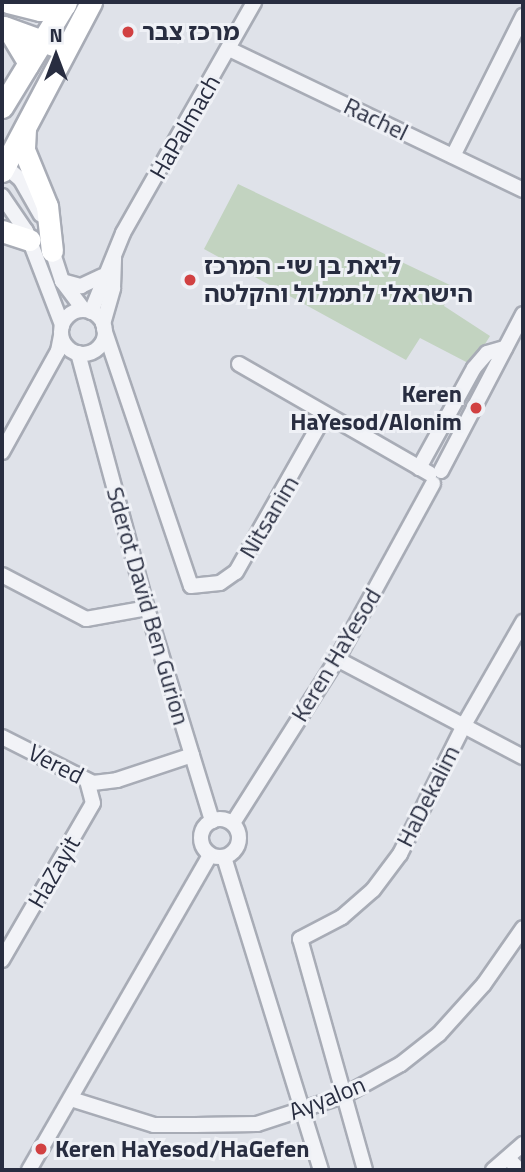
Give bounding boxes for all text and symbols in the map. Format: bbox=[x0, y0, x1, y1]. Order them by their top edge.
place label: מרכז צבר bbox=[142, 18, 240, 46]
text: N bbox=[49, 20, 63, 49]
north arrow bbox=[21, 21, 91, 91]
marker: מרכז צבר bbox=[120, 24, 136, 40]
street label: HaPalmach bbox=[144, 70, 226, 184]
street label: Rachel bbox=[339, 91, 413, 147]
place label: ליאת בן שי- המרכז הישראלי לתמלול והקלטה bbox=[204, 252, 473, 308]
marker: ליאת בן שי- המרכז הישראלי לתמלול והקלטה bbox=[182, 272, 198, 288]
place label: Keren HaYesod/Alonim bbox=[290, 380, 462, 436]
marker: Keren HaYesod/Alonim bbox=[468, 400, 484, 416]
street label: Nitsanim bbox=[233, 470, 305, 564]
street label: Sderot David Ben Gurion bbox=[100, 484, 196, 728]
street label: Keren HaYesod bbox=[285, 583, 387, 727]
street label: Vered bbox=[24, 738, 88, 790]
street label: HaDekalim bbox=[390, 740, 466, 852]
street label: HaZayit bbox=[22, 831, 86, 913]
street label: Ayyalon bbox=[285, 1070, 369, 1126]
place label: Keren HaYesod/HaGefen bbox=[55, 1135, 310, 1163]
marker: Keren HaYesod/HaGefen bbox=[33, 1141, 49, 1157]

